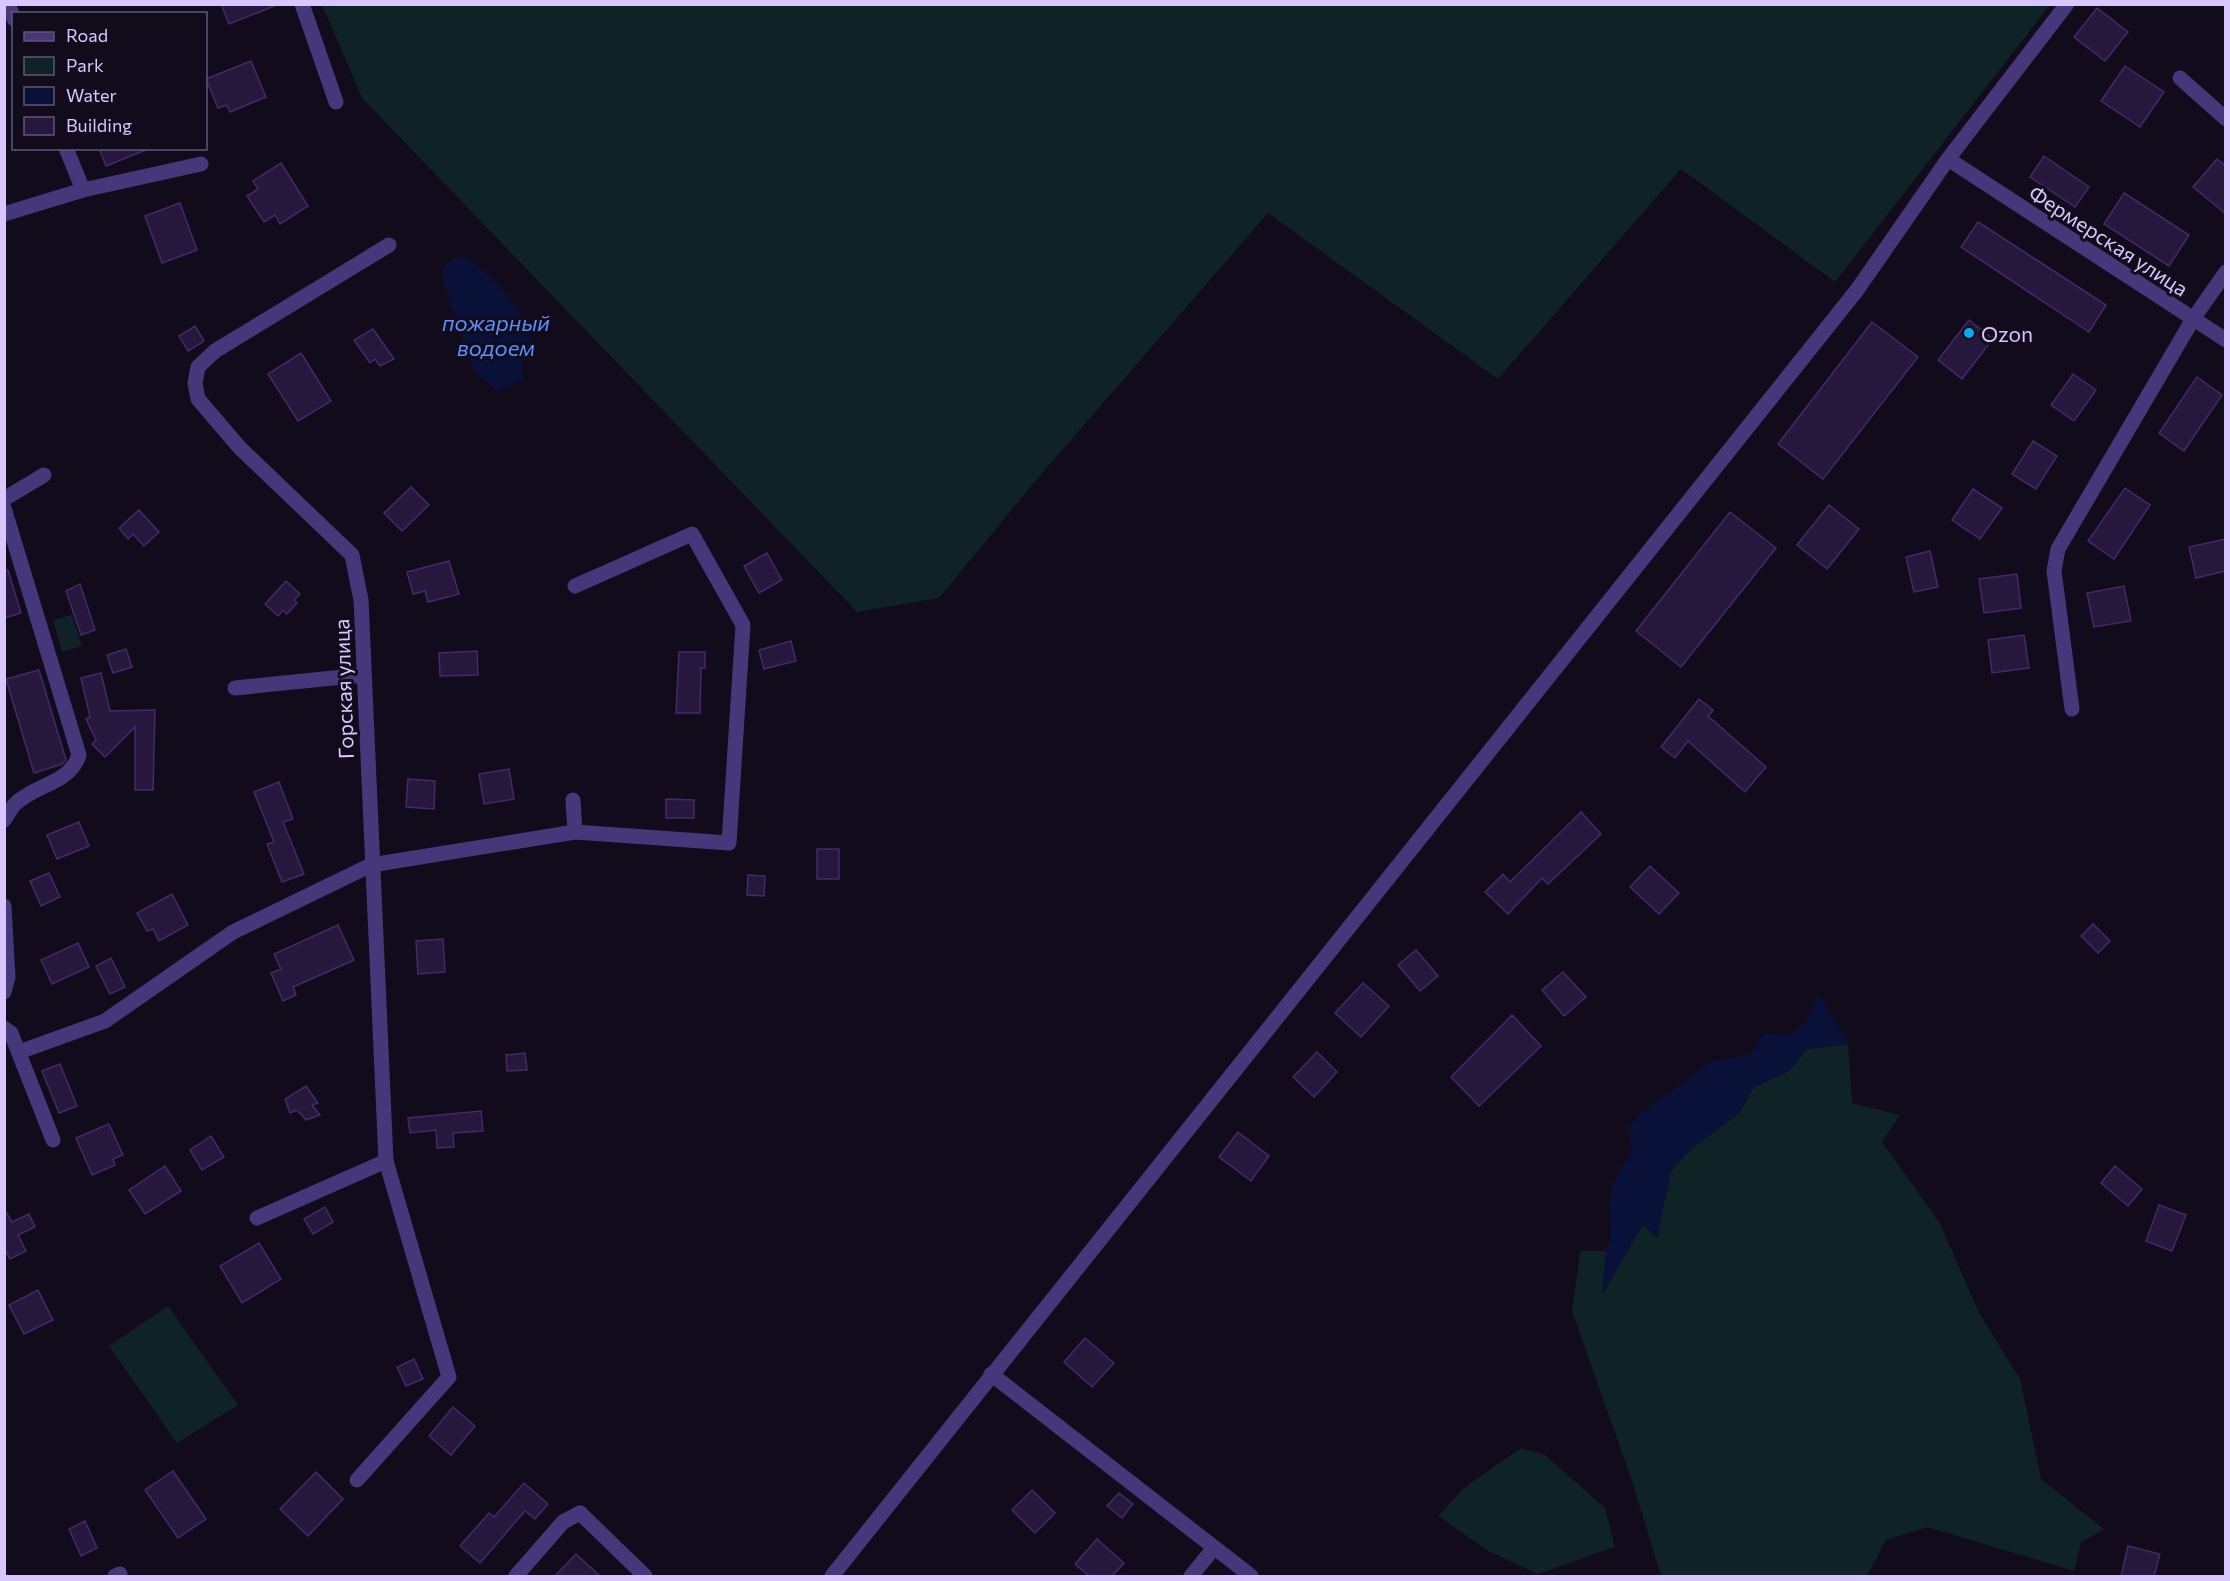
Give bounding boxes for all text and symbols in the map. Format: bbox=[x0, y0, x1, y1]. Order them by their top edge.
legend bbox=[12, 12, 207, 150]
text: Road bbox=[66, 24, 108, 46]
text: Park bbox=[66, 54, 104, 76]
text: Water bbox=[66, 84, 117, 106]
text: Building bbox=[66, 114, 132, 136]
street label: Фермерская улица bbox=[2025, 179, 2193, 301]
water label: пожарный водоем bbox=[442, 309, 550, 361]
place label: Ozon bbox=[1981, 321, 2033, 346]
marker: Ozon bbox=[1962, 326, 1976, 340]
street label: Горская улица bbox=[328, 619, 358, 759]

